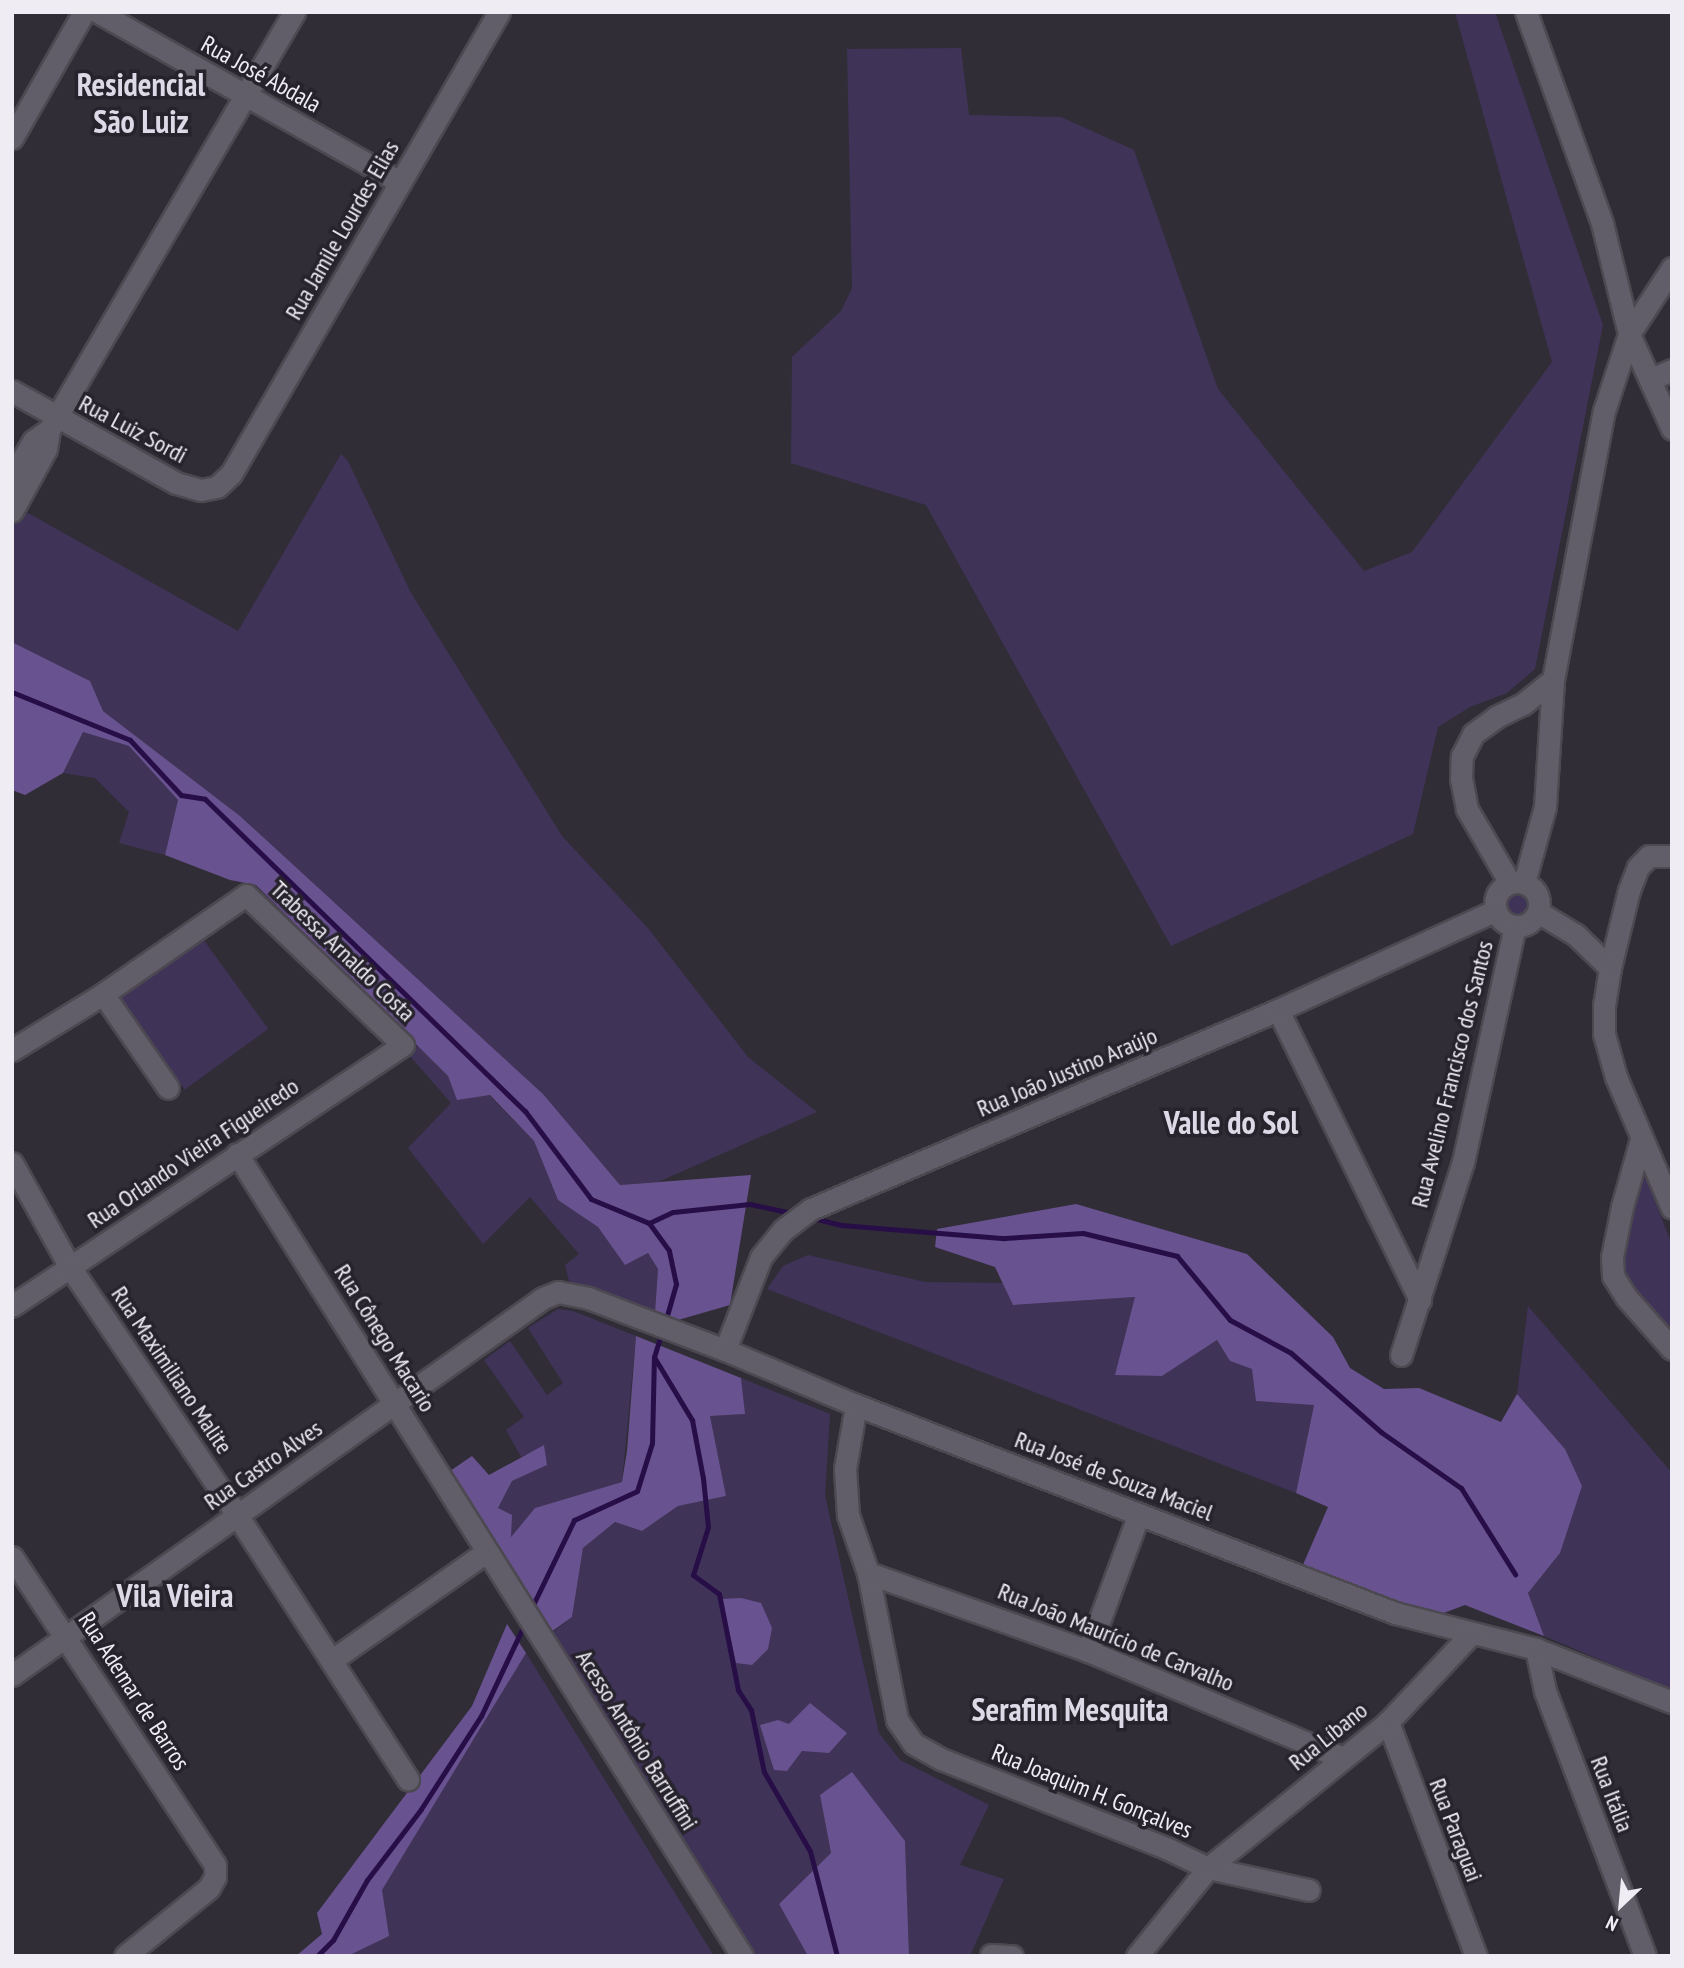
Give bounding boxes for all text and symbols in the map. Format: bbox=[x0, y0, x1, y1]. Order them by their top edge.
street label: Rua José Abdala bbox=[196, 29, 326, 119]
district label: Residencial São Luiz bbox=[77, 66, 205, 141]
street label: Rua Jamile Lourdes Elias bbox=[279, 135, 405, 325]
street label: Rua Luiz Sordi bbox=[74, 388, 192, 470]
street label: Trabessa Arnaldo Costa bbox=[264, 874, 422, 1028]
street label: Rua Avelino Francisco dos Santos bbox=[1405, 937, 1499, 1211]
street label: Rua João Justino Araújo bbox=[972, 1021, 1162, 1123]
street label: Rua Orlando Vieira Figueiredo bbox=[82, 1071, 304, 1235]
district label: Valle do Sol bbox=[1164, 1103, 1298, 1141]
street label: Rua Cônego Macario bbox=[328, 1259, 442, 1417]
street label: Rua Maximiliano Malite bbox=[105, 1281, 239, 1459]
street label: Rua Castro Alves bbox=[198, 1414, 328, 1516]
street label: Rua José de Souza Maciel bbox=[1011, 1425, 1217, 1527]
district label: Vila Vieira bbox=[116, 1576, 234, 1614]
street label: Rua João Maurício de Carvalho bbox=[994, 1576, 1238, 1698]
street label: Rua Ademar de Barros bbox=[72, 1606, 196, 1776]
street label: Acesso Antônio Barruffini bbox=[570, 1644, 704, 1836]
district label: Serafim Mesquita bbox=[971, 1690, 1169, 1728]
street label: Rua Líbano bbox=[1283, 1696, 1373, 1776]
street label: Rua Joaquim H. Gonçalves bbox=[987, 1737, 1197, 1845]
street label: Rua Itália bbox=[1584, 1752, 1640, 1836]
street label: Rua Paraguai bbox=[1423, 1774, 1489, 1886]
north arrow bbox=[1586, 1870, 1656, 1940]
text: N bbox=[1602, 1911, 1622, 1937]

